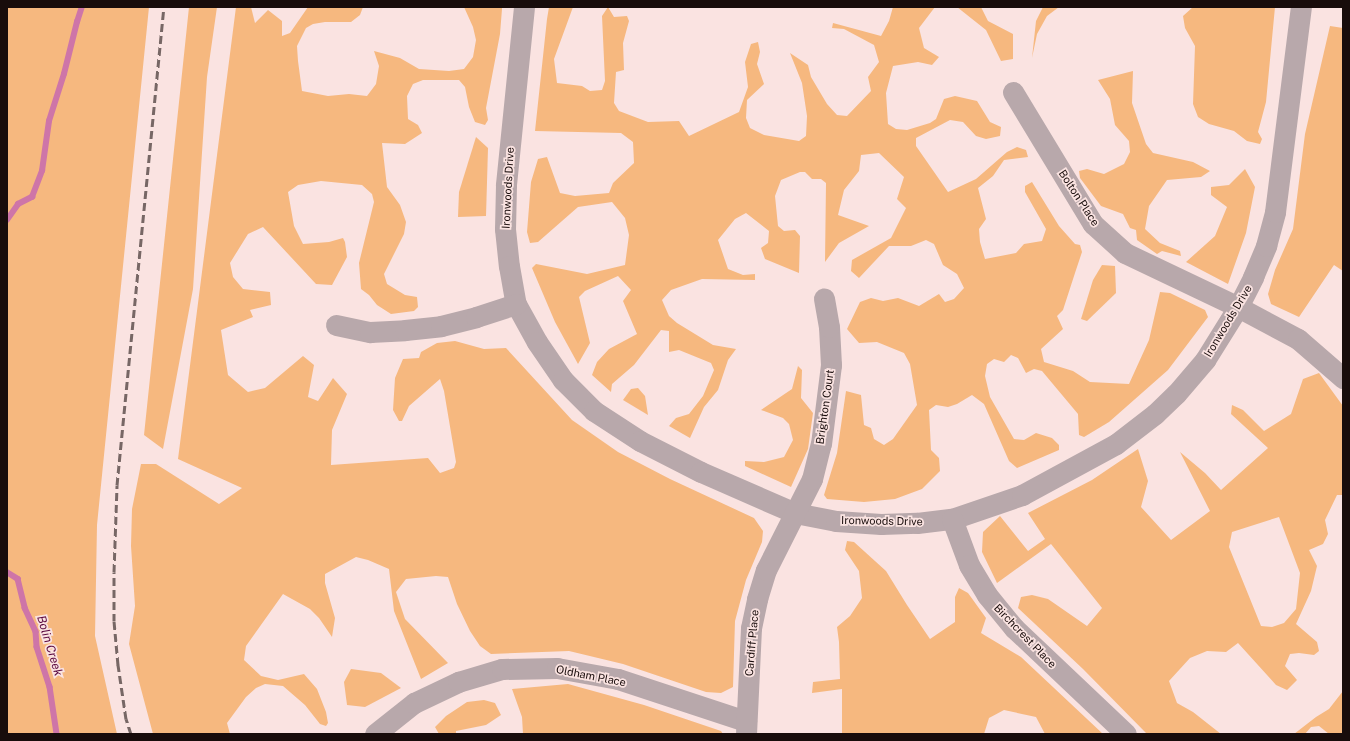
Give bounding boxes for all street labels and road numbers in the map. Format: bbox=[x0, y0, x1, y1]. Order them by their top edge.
street label: Ironwoods Drive bbox=[499, 147, 517, 229]
street label: Bolton Place bbox=[1056, 167, 1102, 229]
street label: Ironwoods Drive bbox=[1201, 283, 1255, 359]
street label: Brighton Court bbox=[813, 369, 837, 445]
street label: Ironwoods Drive bbox=[841, 514, 923, 528]
street label: Birchcrest Place bbox=[991, 601, 1059, 671]
street label: Cardiff Place bbox=[743, 609, 761, 677]
street label: Oldham Place bbox=[555, 663, 627, 689]

